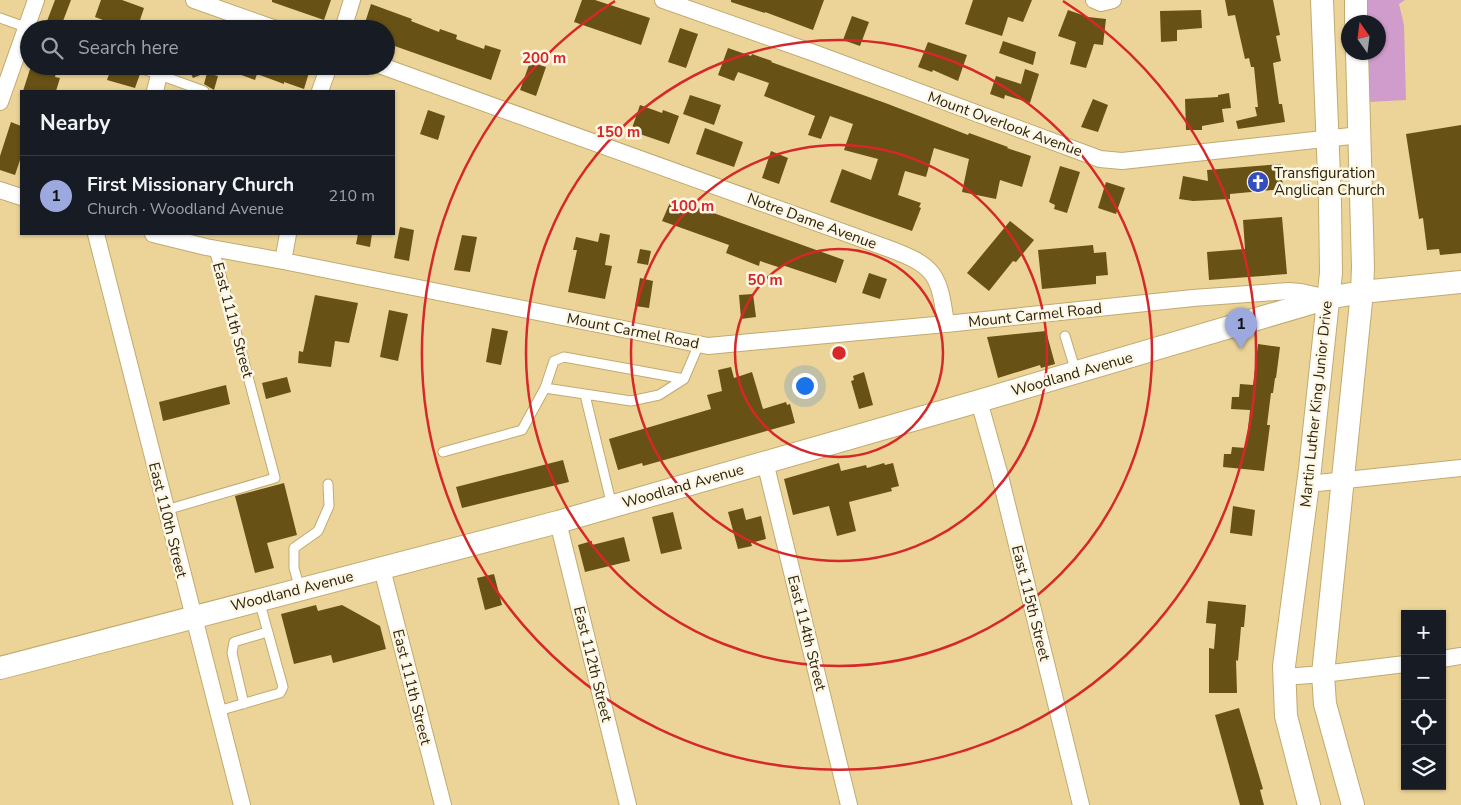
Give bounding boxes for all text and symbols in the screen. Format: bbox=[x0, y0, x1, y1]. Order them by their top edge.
north arrow bbox=[1341, 15, 1386, 60]
search box bbox=[20, 20, 395, 75]
icon: search bbox=[38, 34, 66, 62]
text: Search here bbox=[78, 35, 179, 61]
text: 200 m bbox=[522, 48, 566, 68]
street label: Mount Overlook Avenue bbox=[925, 87, 1085, 161]
text: Nearby bbox=[40, 109, 110, 137]
text: 150 m bbox=[596, 122, 640, 142]
place label: Transfiguration Anglican Church bbox=[1274, 163, 1385, 200]
church icon: Transfiguration Anglican Church bbox=[1246, 170, 1270, 194]
text: First Missionary Church bbox=[87, 172, 294, 198]
text: 1 bbox=[51, 185, 61, 207]
text: 210 m bbox=[328, 185, 375, 207]
street label: Notre Dame Avenue bbox=[744, 188, 880, 254]
text: 100 m bbox=[670, 196, 714, 216]
text: Church · Woodland Avenue bbox=[87, 198, 284, 220]
street label: East 111th Street bbox=[208, 260, 258, 380]
text: 50 m bbox=[747, 270, 783, 290]
street label: Mount Carmel Road bbox=[967, 298, 1103, 332]
street label: Martin Luther King Junior Drive bbox=[1295, 300, 1337, 508]
street label: Mount Carmel Road bbox=[565, 308, 701, 354]
pin: 1 bbox=[1225, 308, 1257, 349]
centre of rings bbox=[830, 344, 848, 362]
street label: Woodland Avenue bbox=[1009, 347, 1135, 401]
your location bbox=[792, 373, 818, 399]
street label: Woodland Avenue bbox=[620, 459, 746, 513]
street label: East 110th Street bbox=[144, 460, 192, 581]
street label: East 115th Street bbox=[1007, 543, 1055, 664]
street label: Woodland Avenue bbox=[229, 566, 355, 616]
street label: East 114th Street bbox=[783, 573, 831, 694]
street label: East 112th Street bbox=[569, 604, 617, 725]
map controls bbox=[1401, 610, 1446, 790]
button: + bbox=[1401, 610, 1446, 655]
street label: East 111th Street bbox=[388, 627, 436, 748]
button: − bbox=[1401, 655, 1446, 700]
button: locate bbox=[1401, 700, 1446, 745]
button: layers bbox=[1401, 745, 1446, 790]

